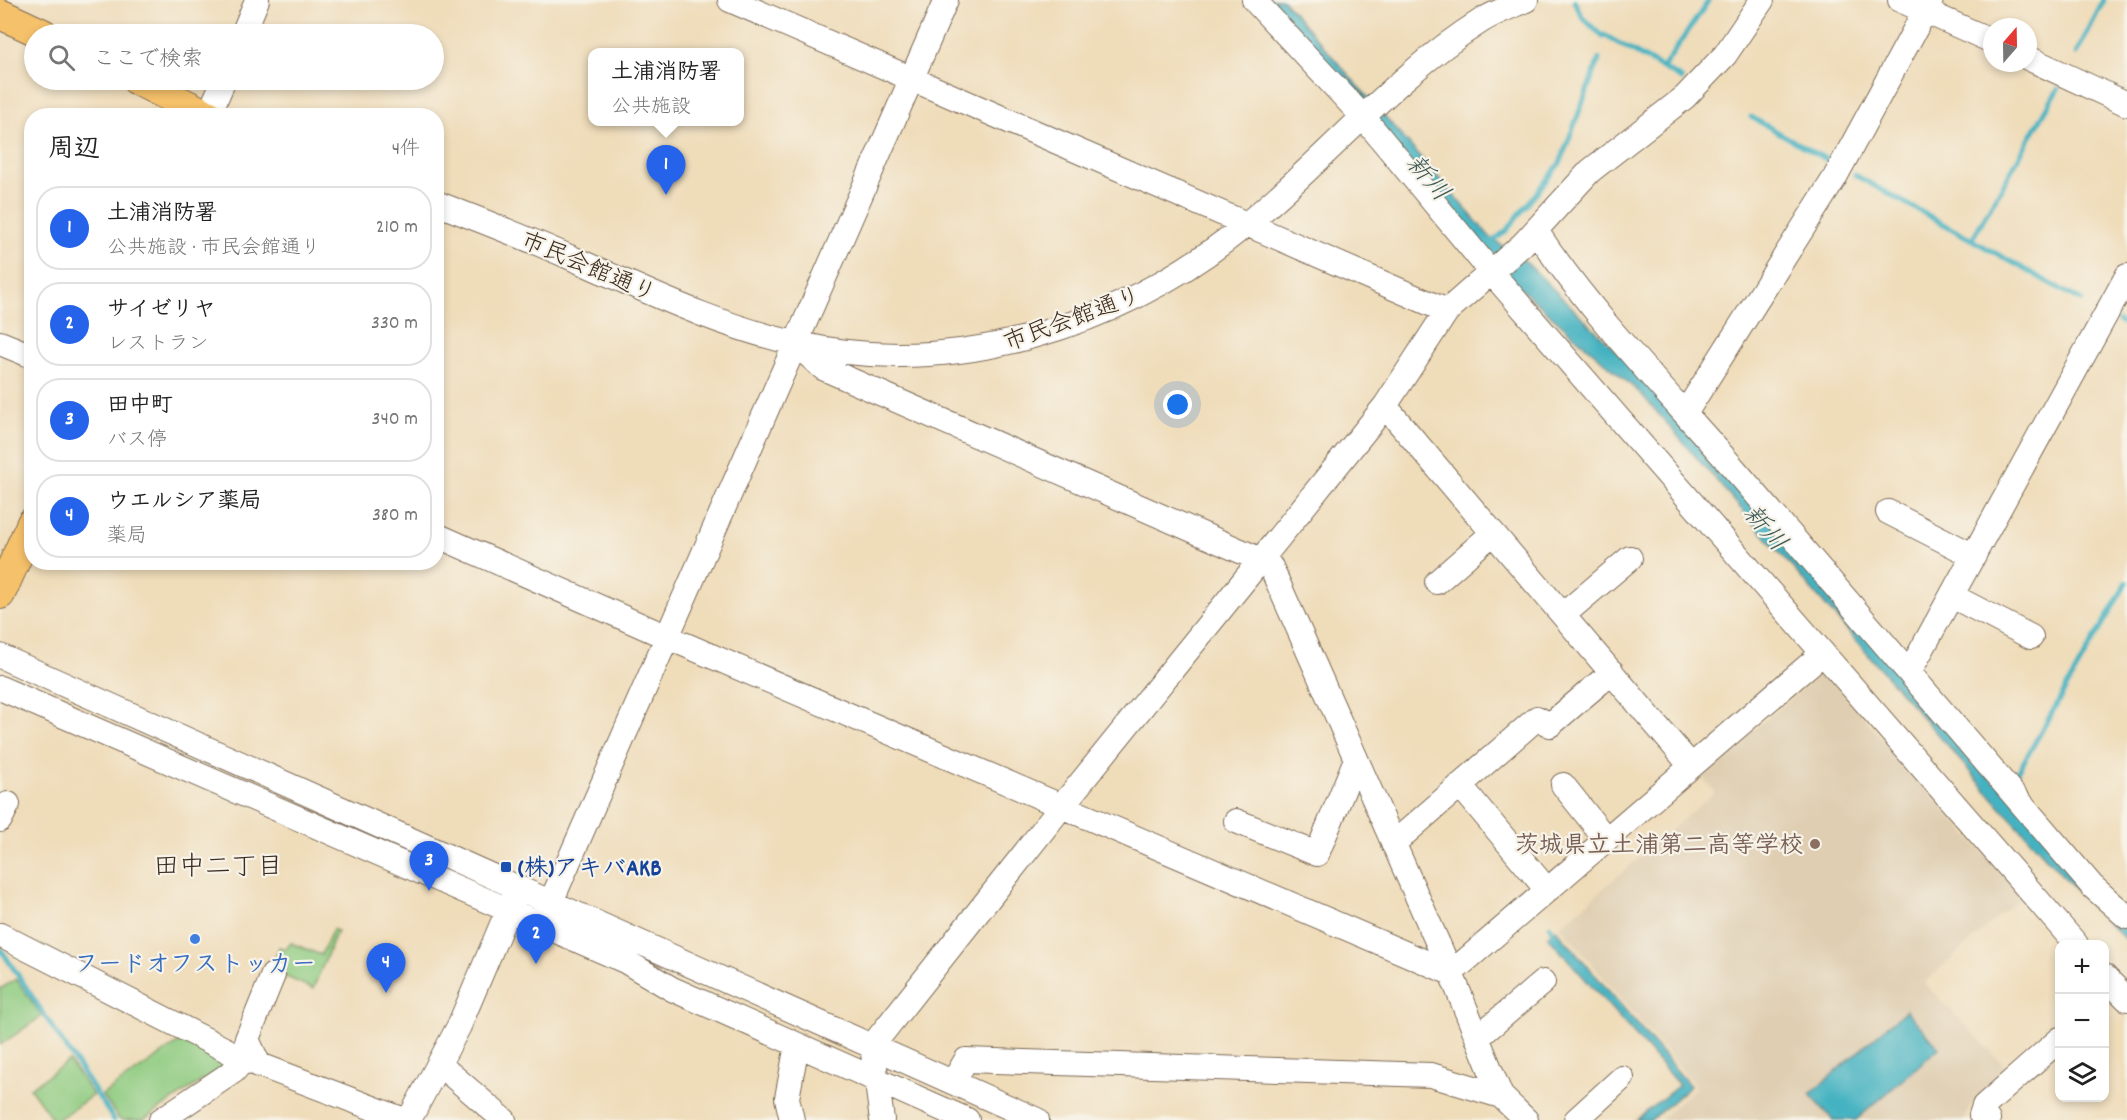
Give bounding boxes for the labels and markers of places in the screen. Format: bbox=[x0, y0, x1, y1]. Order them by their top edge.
pin: 1 bbox=[646, 146, 686, 195]
place label: 茨城県立土浦第二高等学校 bbox=[1515, 830, 1803, 864]
marker: 茨城県立土浦第二高等学校 bbox=[1808, 837, 1822, 851]
pin: 3 bbox=[410, 842, 448, 891]
place label: (株)アキバAKB bbox=[518, 853, 662, 887]
marker: (株)アキバAKB bbox=[499, 860, 513, 874]
pin: 2 bbox=[516, 914, 556, 964]
marker: フードオフストッカー bbox=[188, 932, 202, 946]
pin: 4 bbox=[366, 944, 406, 993]
place label: フードオフストッカー bbox=[74, 949, 316, 983]

